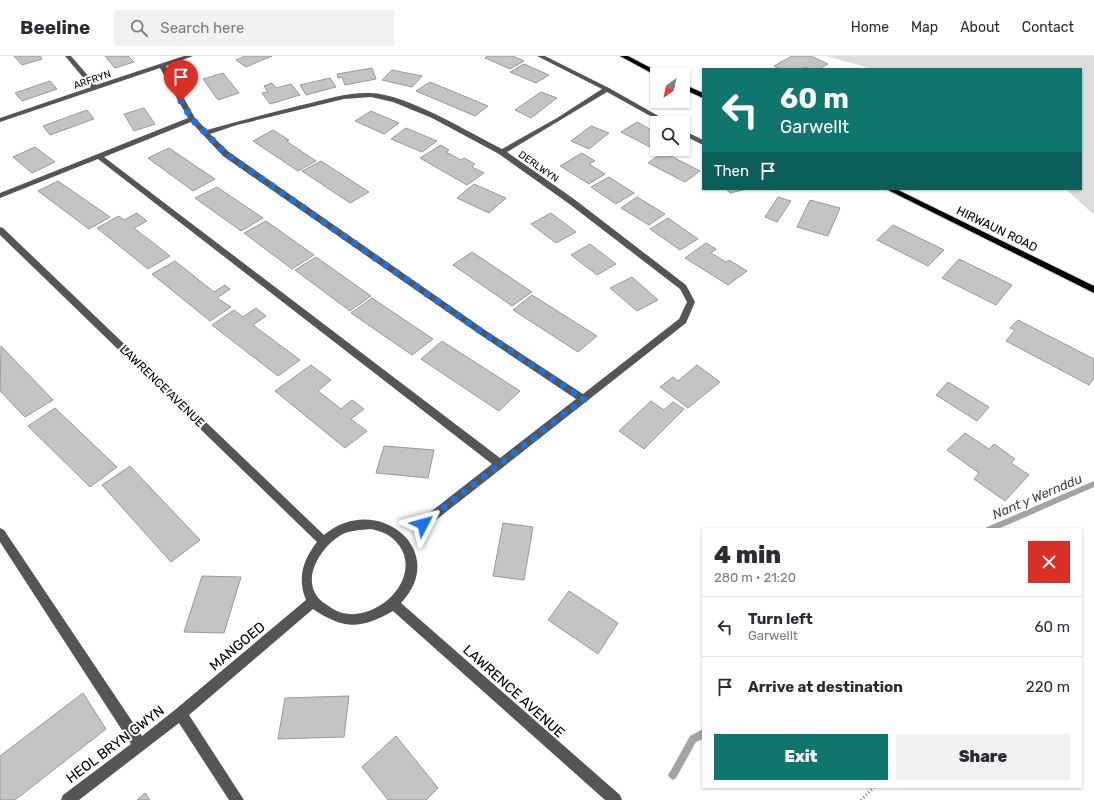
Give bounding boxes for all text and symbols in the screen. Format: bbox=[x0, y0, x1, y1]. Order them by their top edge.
search box bbox=[114, 10, 394, 46]
text: Beeline bbox=[20, 16, 90, 39]
icon: search bbox=[128, 17, 150, 39]
text: Search here bbox=[160, 19, 244, 37]
text: Home bbox=[851, 19, 889, 36]
text: Map bbox=[911, 19, 938, 36]
text: About bbox=[960, 19, 1000, 36]
text: Contact bbox=[1022, 19, 1074, 36]
pin bbox=[164, 60, 198, 101]
icon: arrive bbox=[170, 66, 192, 88]
street label: ARFRYN bbox=[72, 68, 113, 92]
north arrow bbox=[650, 68, 690, 108]
map controls bbox=[650, 68, 690, 156]
text: 60 m bbox=[780, 82, 849, 115]
icon: left bbox=[714, 84, 766, 136]
button: search bbox=[650, 116, 690, 156]
text: Garwellt bbox=[780, 116, 849, 138]
street label: DERLWYN bbox=[516, 149, 561, 185]
icon: arrive bbox=[757, 160, 779, 182]
text: Then bbox=[714, 162, 749, 180]
street label: HIRWAUN ROAD bbox=[954, 203, 1040, 255]
street label: LAWRENCE AVENUE bbox=[117, 342, 207, 430]
water label: Nant y Wernddu bbox=[990, 471, 1084, 522]
position arrow bbox=[402, 503, 444, 545]
text: 4 min bbox=[714, 541, 781, 569]
button: close bbox=[1028, 541, 1070, 583]
text: 280 m · 21:20 bbox=[714, 570, 796, 585]
text: Turn left bbox=[748, 610, 813, 628]
icon: left bbox=[714, 616, 736, 638]
street label: MANGOED bbox=[206, 618, 269, 675]
text: 60 m bbox=[1034, 618, 1070, 636]
text: Garwellt bbox=[748, 628, 798, 643]
street label: LAWRENCE AVENUE bbox=[459, 641, 568, 741]
icon: arrive bbox=[714, 676, 736, 698]
text: Arrive at destination bbox=[748, 678, 903, 696]
text: 220 m bbox=[1026, 678, 1070, 696]
street label: HEOL BRYN GWYN bbox=[63, 702, 168, 787]
button: Exit bbox=[714, 734, 888, 780]
button: Share bbox=[896, 734, 1070, 780]

